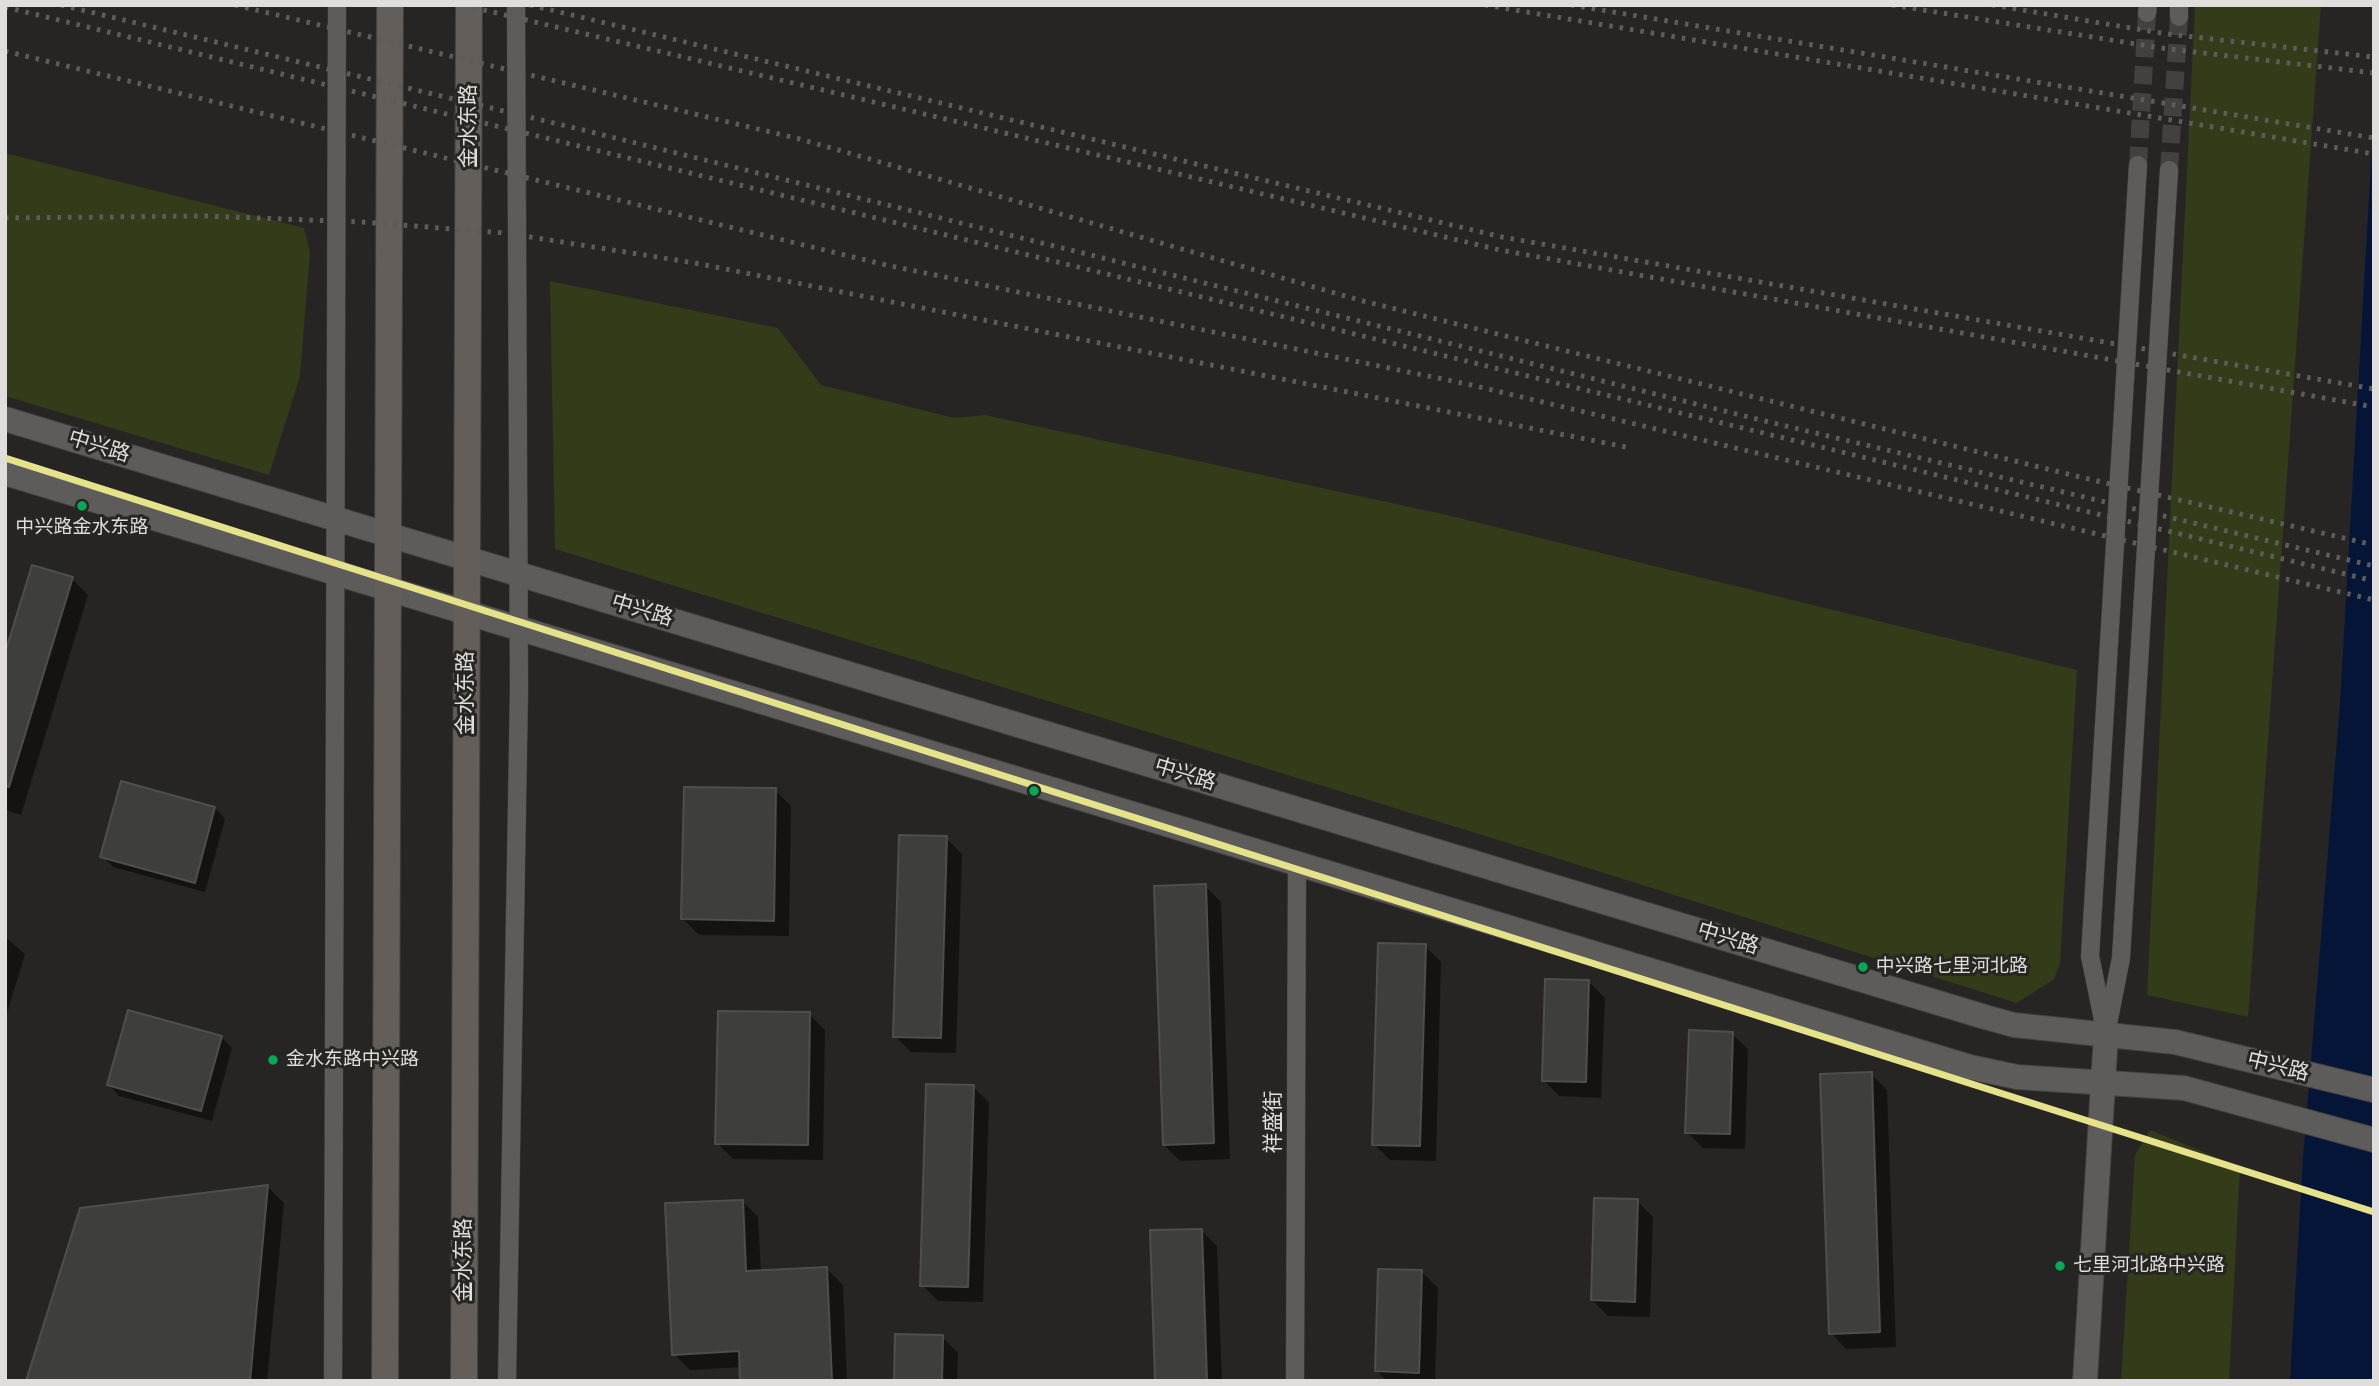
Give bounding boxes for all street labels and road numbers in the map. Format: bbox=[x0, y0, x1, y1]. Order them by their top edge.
street label: 金水东路 bbox=[456, 84, 482, 168]
street label: 中兴路 bbox=[65, 426, 133, 468]
street label: 中兴路 bbox=[608, 590, 676, 632]
street label: 金水东路 bbox=[453, 651, 479, 735]
street label: 中兴路 bbox=[1151, 754, 1219, 796]
street label: 中兴路 bbox=[1694, 918, 1762, 960]
street label: 中兴路 bbox=[2244, 1047, 2312, 1087]
street label: 祥盛街 bbox=[1261, 1091, 1287, 1153]
street label: 金水东路 bbox=[451, 1218, 477, 1302]

